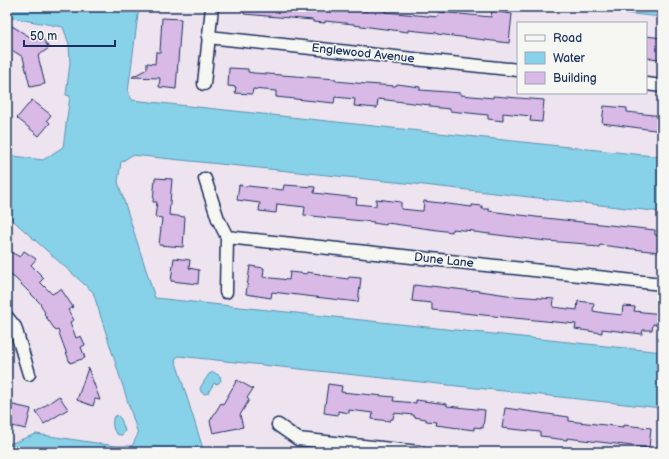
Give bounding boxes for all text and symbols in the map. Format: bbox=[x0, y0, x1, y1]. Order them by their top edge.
scale bar bbox=[24, 22, 115, 48]
legend bbox=[517, 22, 647, 94]
text: 50 m bbox=[30, 29, 57, 44]
text: Road bbox=[553, 31, 582, 46]
street label: Englewood Avenue bbox=[311, 41, 415, 66]
text: Water bbox=[553, 51, 585, 66]
text: Building bbox=[553, 71, 597, 86]
street label: Dune Lane bbox=[413, 250, 474, 271]

